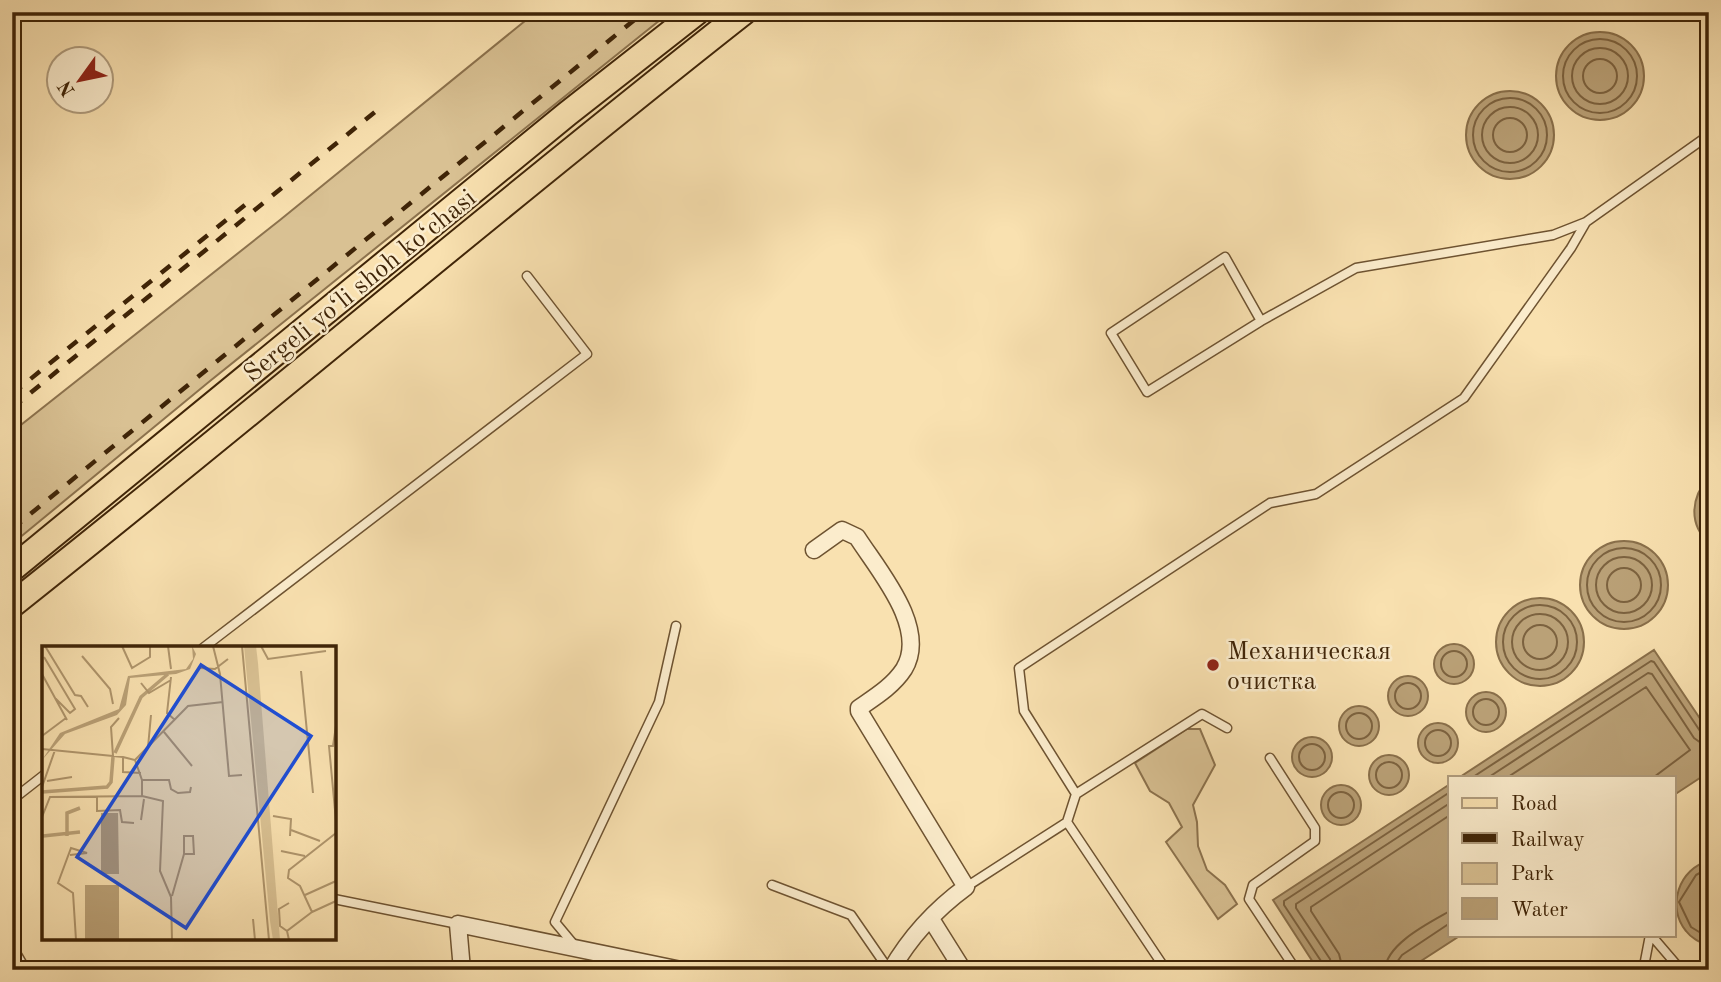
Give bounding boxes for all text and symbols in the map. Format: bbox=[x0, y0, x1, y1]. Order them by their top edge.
north arrow bbox=[46, 46, 116, 116]
text: N bbox=[56, 76, 80, 99]
street label: Sergeli yo‘li shoh ko‘chasi bbox=[239, 185, 481, 388]
place label: Механическая очистка bbox=[1227, 639, 1391, 695]
inset map bbox=[42, 646, 336, 940]
marker: Механическая очистка bbox=[1205, 657, 1221, 673]
legend bbox=[1448, 776, 1676, 936]
text: Road bbox=[1511, 794, 1558, 815]
text: Railway bbox=[1511, 830, 1585, 851]
text: Park bbox=[1511, 864, 1554, 885]
text: Water bbox=[1511, 900, 1568, 921]

